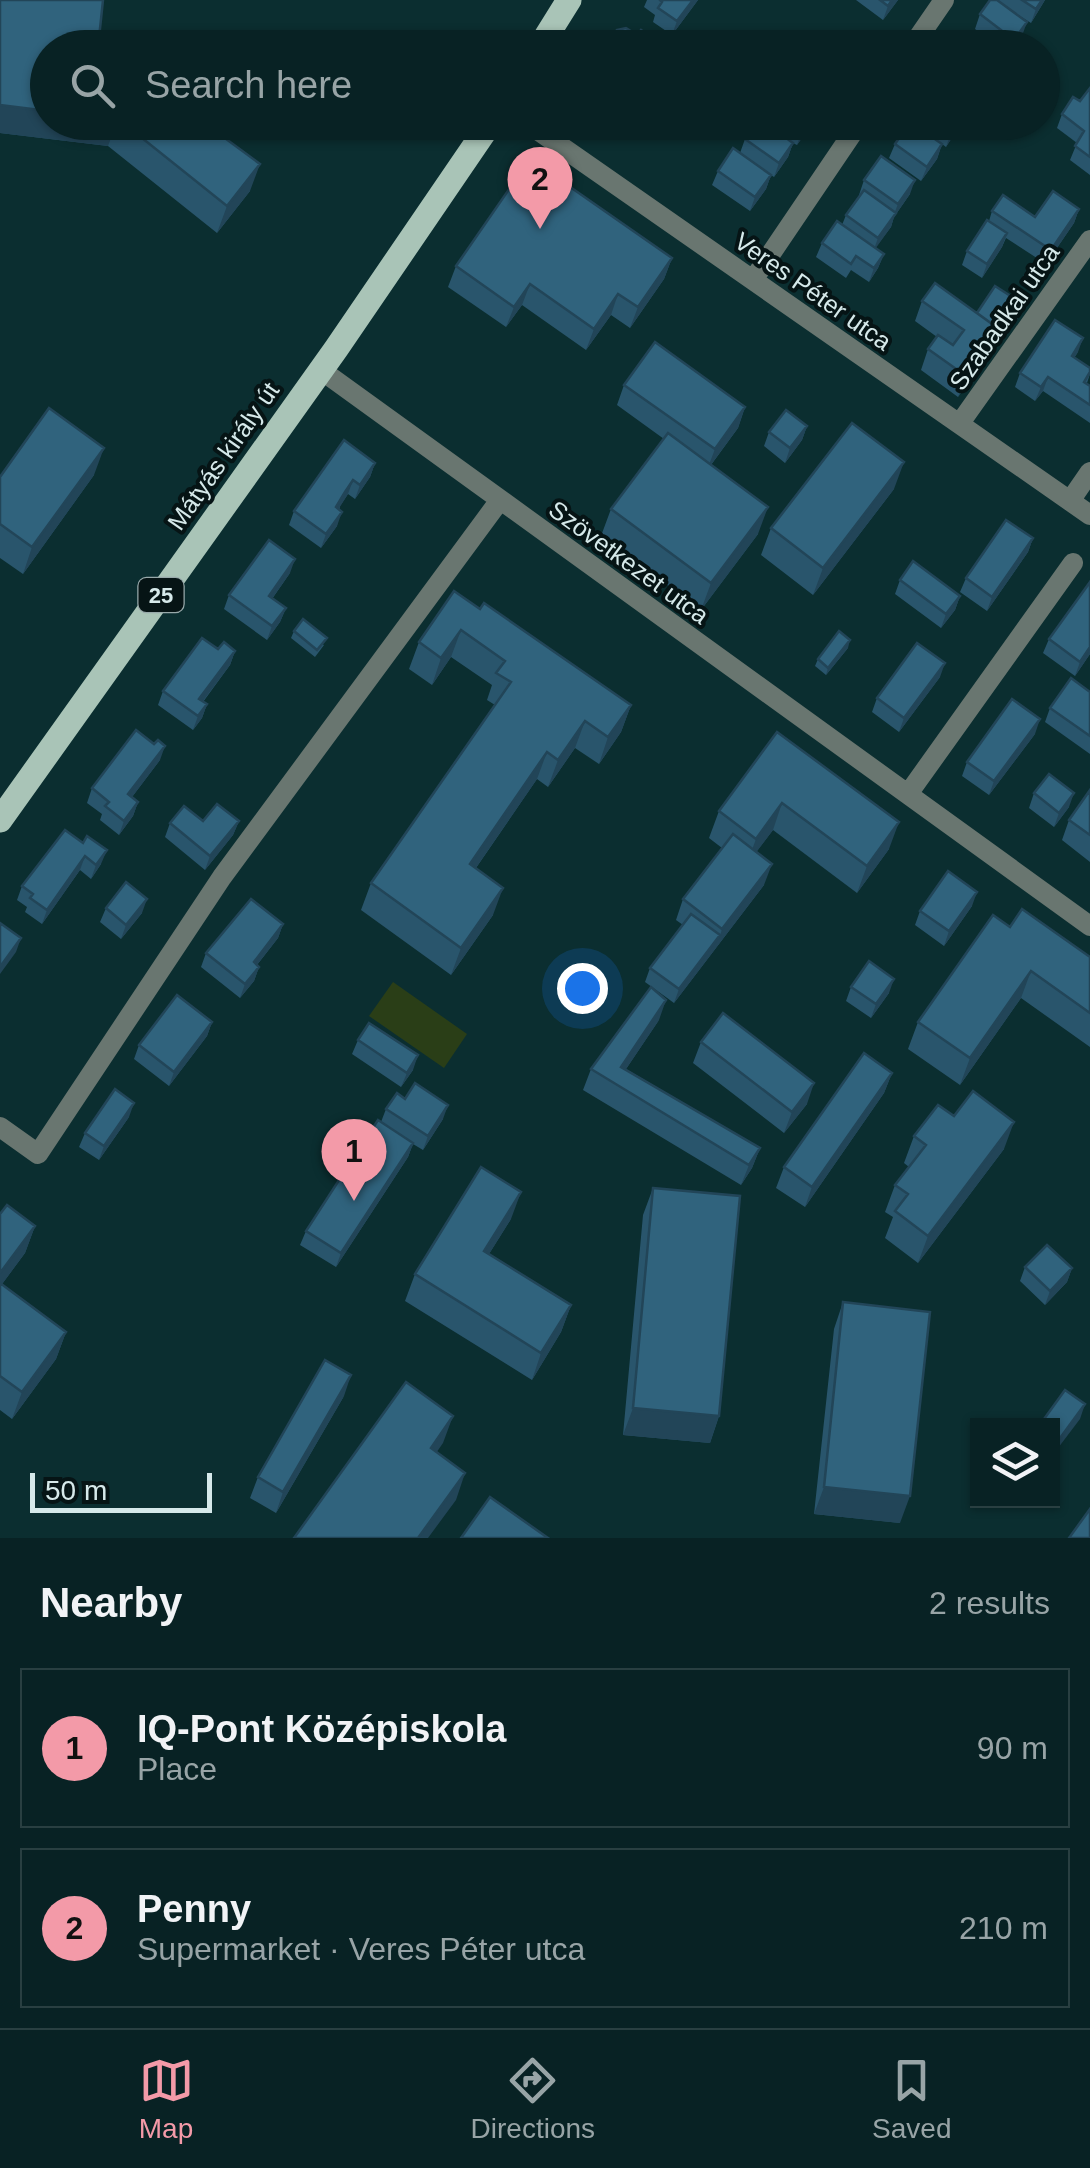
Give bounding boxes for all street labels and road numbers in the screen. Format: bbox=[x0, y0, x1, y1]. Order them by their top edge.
street label: Veres Péter utca bbox=[729, 227, 897, 356]
street label: Szabadkai utca bbox=[944, 239, 1065, 395]
street label: Mátyás király út bbox=[162, 377, 284, 535]
street label: Szövetkezet utca bbox=[544, 495, 714, 629]
road number: 25 bbox=[138, 578, 184, 612]

